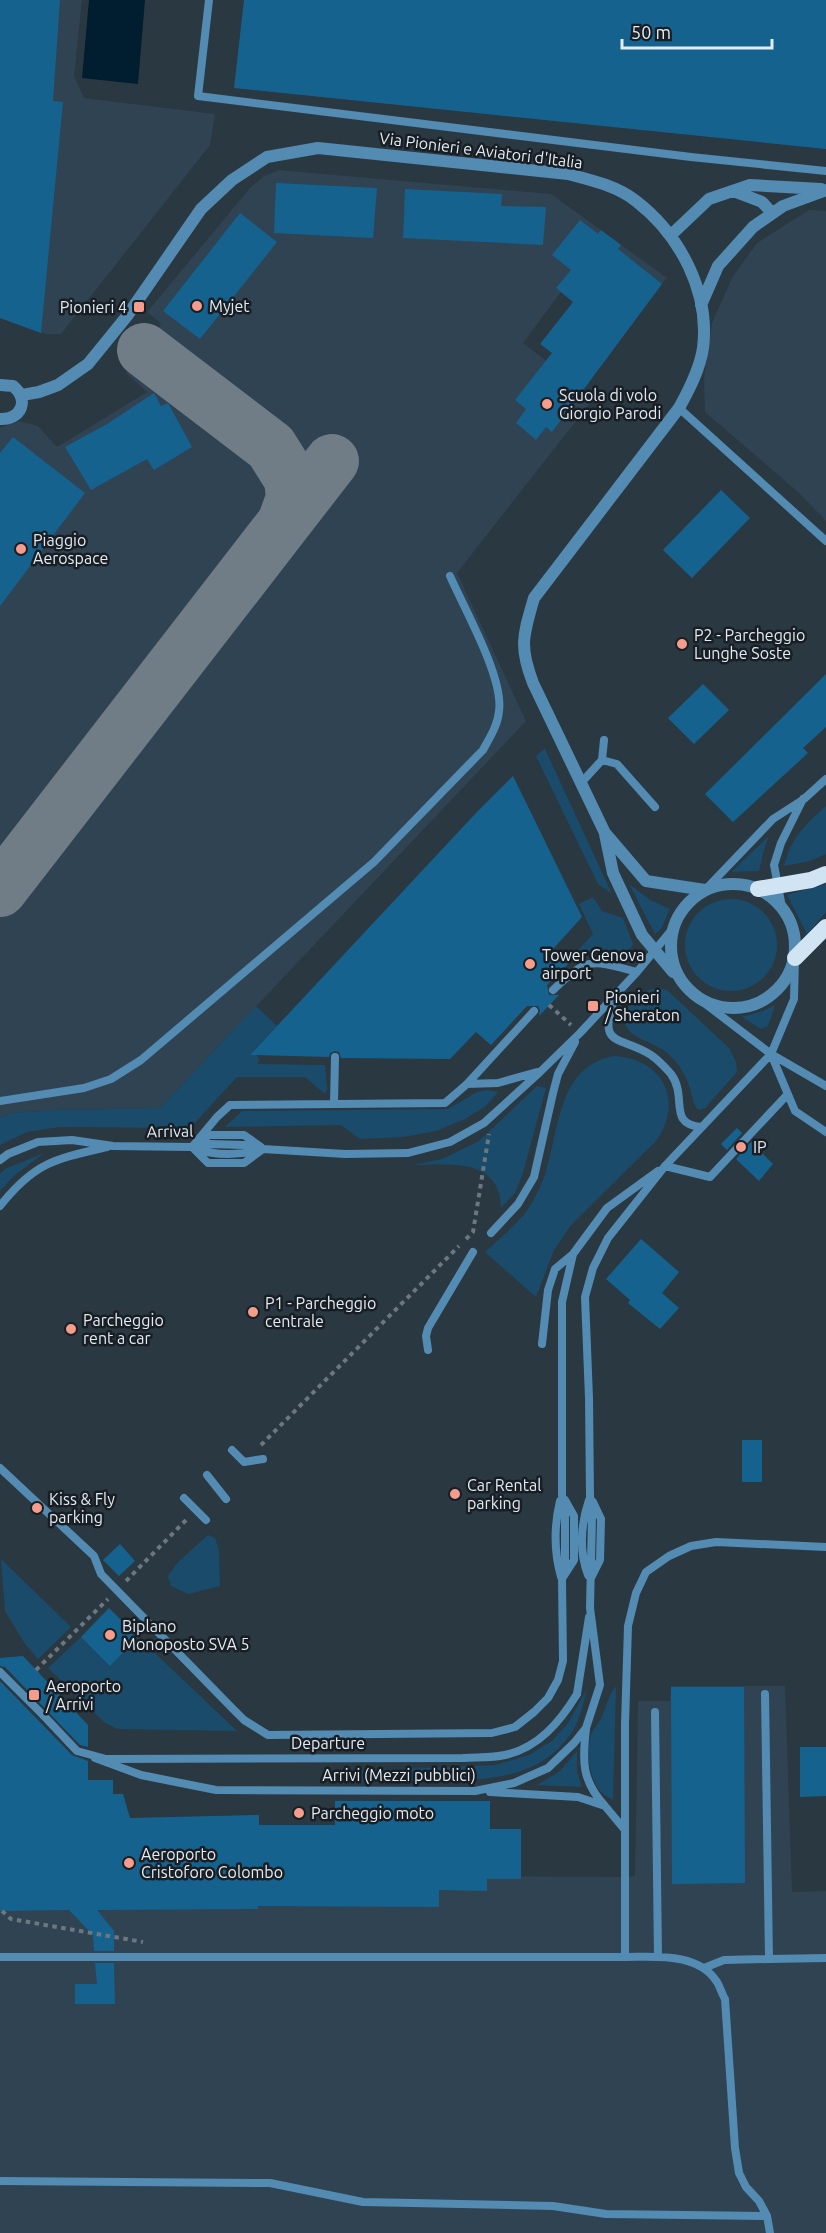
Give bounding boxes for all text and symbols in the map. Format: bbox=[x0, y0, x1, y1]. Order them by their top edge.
scale bar bbox=[622, 12, 772, 50]
text: 50 m bbox=[631, 22, 671, 42]
street label: Via Pionieri e Aviatori d'Italia bbox=[378, 129, 584, 171]
place label: Myjet bbox=[209, 297, 250, 315]
place label: Pionieri 4 bbox=[60, 298, 127, 316]
marker: Myjet bbox=[190, 299, 204, 313]
marker: Pionieri 4 bbox=[132, 300, 146, 314]
place label: Scuola di volo Giorgio Parodi bbox=[559, 386, 661, 422]
marker: Scuola di volo Giorgio Parodi bbox=[540, 397, 554, 411]
place label: Piaggio Aerospace bbox=[33, 531, 108, 567]
marker: Piaggio Aerospace bbox=[14, 542, 28, 556]
place label: P2 - Parcheggio Lunghe Soste bbox=[694, 626, 805, 662]
marker: P2 - Parcheggio Lunghe Soste bbox=[675, 637, 689, 651]
place label: Tower Genova airport bbox=[542, 946, 644, 982]
marker: Tower Genova airport bbox=[523, 957, 537, 971]
place label: Pionieri / Sheraton bbox=[604, 988, 680, 1024]
marker: Pionieri / Sheraton bbox=[586, 999, 600, 1013]
street label: Arrival bbox=[147, 1122, 193, 1140]
place label: IP bbox=[753, 1138, 767, 1156]
marker: IP bbox=[734, 1140, 748, 1154]
place label: P1 - Parcheggio centrale bbox=[265, 1294, 376, 1330]
marker: P1 - Parcheggio centrale bbox=[246, 1305, 260, 1319]
place label: Parcheggio rent a car bbox=[83, 1311, 164, 1347]
marker: Parcheggio rent a car bbox=[64, 1322, 78, 1336]
place label: Car Rental parking bbox=[467, 1476, 541, 1512]
marker: Car Rental parking bbox=[448, 1487, 462, 1501]
place label: Kiss & Fly parking bbox=[49, 1490, 115, 1526]
marker: Kiss & Fly parking bbox=[30, 1501, 44, 1515]
place label: Biplano Monoposto SVA 5 bbox=[122, 1617, 250, 1653]
marker: Biplano Monoposto SVA 5 bbox=[103, 1628, 117, 1642]
place label: Aeroporto / Arrivi bbox=[45, 1677, 121, 1713]
marker: Aeroporto / Arrivi bbox=[27, 1688, 41, 1702]
street label: Departure bbox=[291, 1734, 365, 1752]
street label: Arrivi (Mezzi pubblici) bbox=[322, 1766, 476, 1785]
place label: Parcheggio moto bbox=[311, 1804, 434, 1822]
marker: Parcheggio moto bbox=[292, 1806, 306, 1820]
place label: Aeroporto Cristoforo Colombo bbox=[141, 1845, 283, 1881]
marker: Aeroporto Cristoforo Colombo bbox=[122, 1856, 136, 1870]

